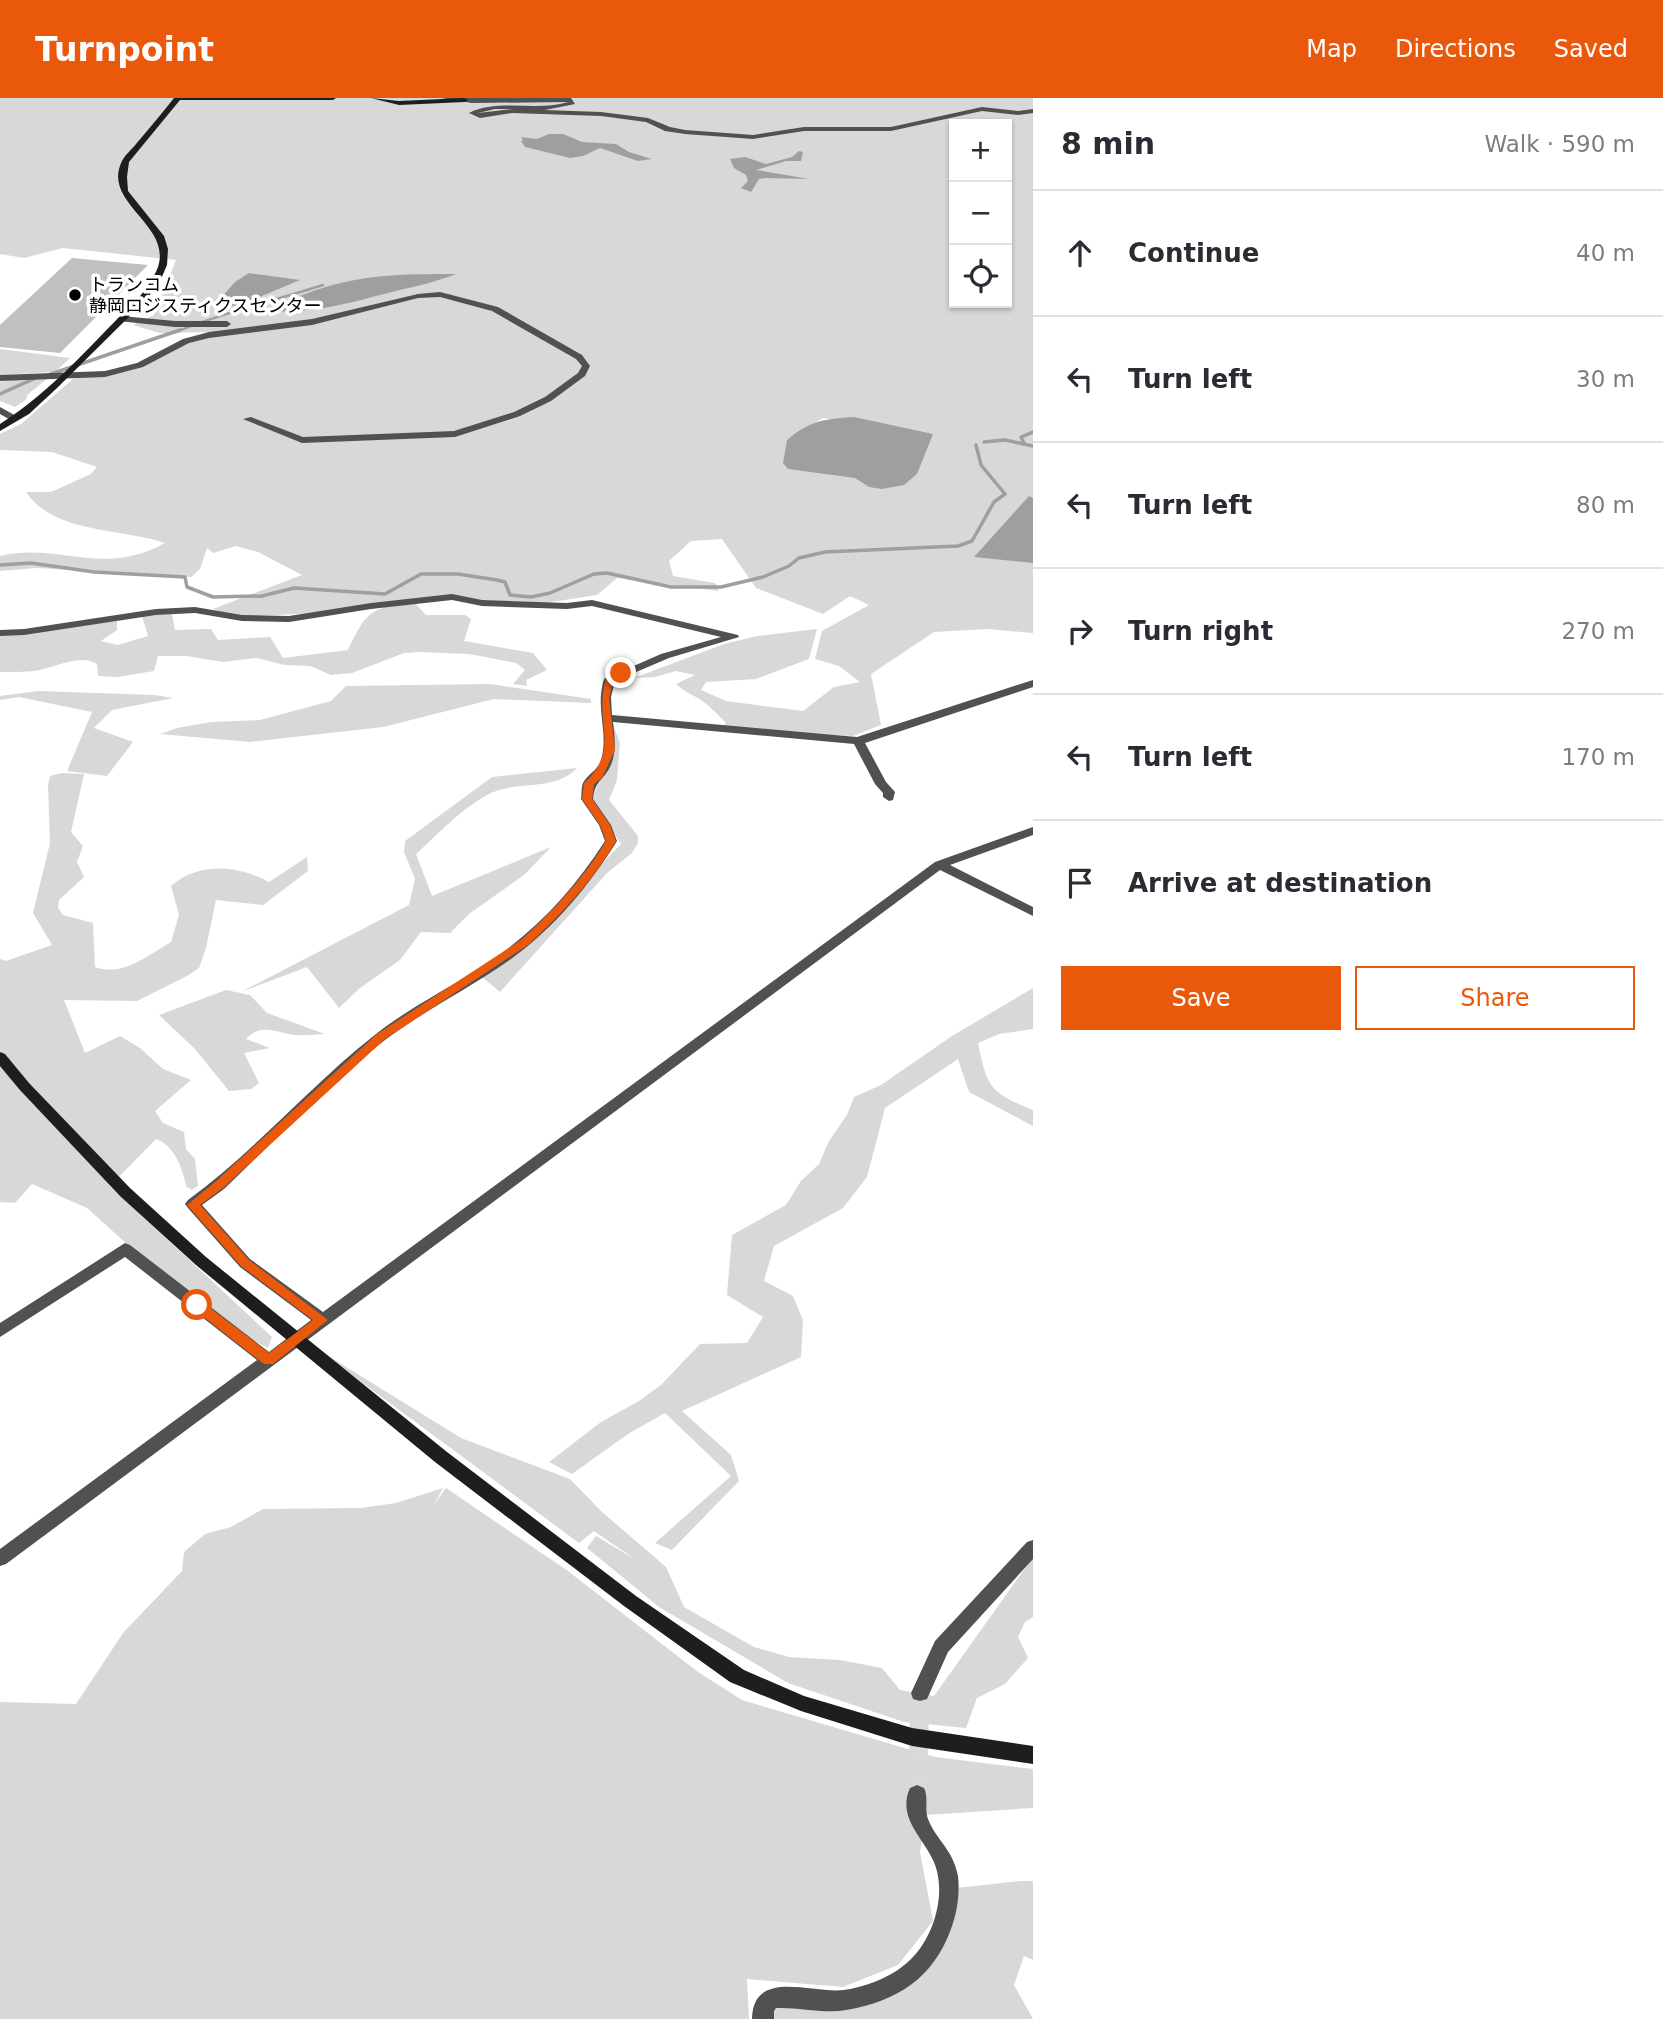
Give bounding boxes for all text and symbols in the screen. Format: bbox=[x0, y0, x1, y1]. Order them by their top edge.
text: Turnpoint bbox=[35, 30, 214, 69]
text: Map bbox=[1306, 35, 1357, 63]
text: Directions bbox=[1395, 35, 1516, 63]
text: Saved bbox=[1554, 35, 1628, 63]
map controls bbox=[949, 119, 1012, 308]
button: + bbox=[949, 119, 1012, 182]
text: 8 min bbox=[1061, 126, 1155, 161]
text: Walk · 590 m bbox=[1484, 131, 1635, 157]
button: − bbox=[949, 182, 1012, 245]
icon: ahead bbox=[1061, 234, 1099, 272]
text: Continue bbox=[1128, 238, 1259, 268]
text: 40 m bbox=[1576, 240, 1635, 266]
button: locate bbox=[949, 245, 1012, 308]
place label: トランコム 静岡ロジスティクスセンター bbox=[89, 274, 321, 316]
marker: トランコム 静岡ロジスティクスセンター bbox=[67, 287, 83, 303]
icon: left bbox=[1061, 360, 1099, 398]
text: Turn left bbox=[1128, 364, 1252, 394]
text: 30 m bbox=[1576, 366, 1635, 392]
icon: left bbox=[1061, 486, 1099, 524]
text: Turn left bbox=[1128, 490, 1252, 520]
text: 80 m bbox=[1576, 492, 1635, 518]
icon: right bbox=[1061, 612, 1099, 650]
text: Turn right bbox=[1128, 616, 1273, 646]
text: 270 m bbox=[1561, 618, 1635, 644]
route end bbox=[605, 657, 636, 688]
icon: left bbox=[1061, 738, 1099, 776]
text: Turn left bbox=[1128, 742, 1252, 772]
text: 170 m bbox=[1561, 744, 1635, 770]
icon: arrive bbox=[1061, 864, 1099, 902]
text: Arrive at destination bbox=[1128, 868, 1432, 898]
button: Save bbox=[1061, 966, 1341, 1030]
button: Share bbox=[1355, 966, 1635, 1030]
route start bbox=[181, 1289, 212, 1320]

